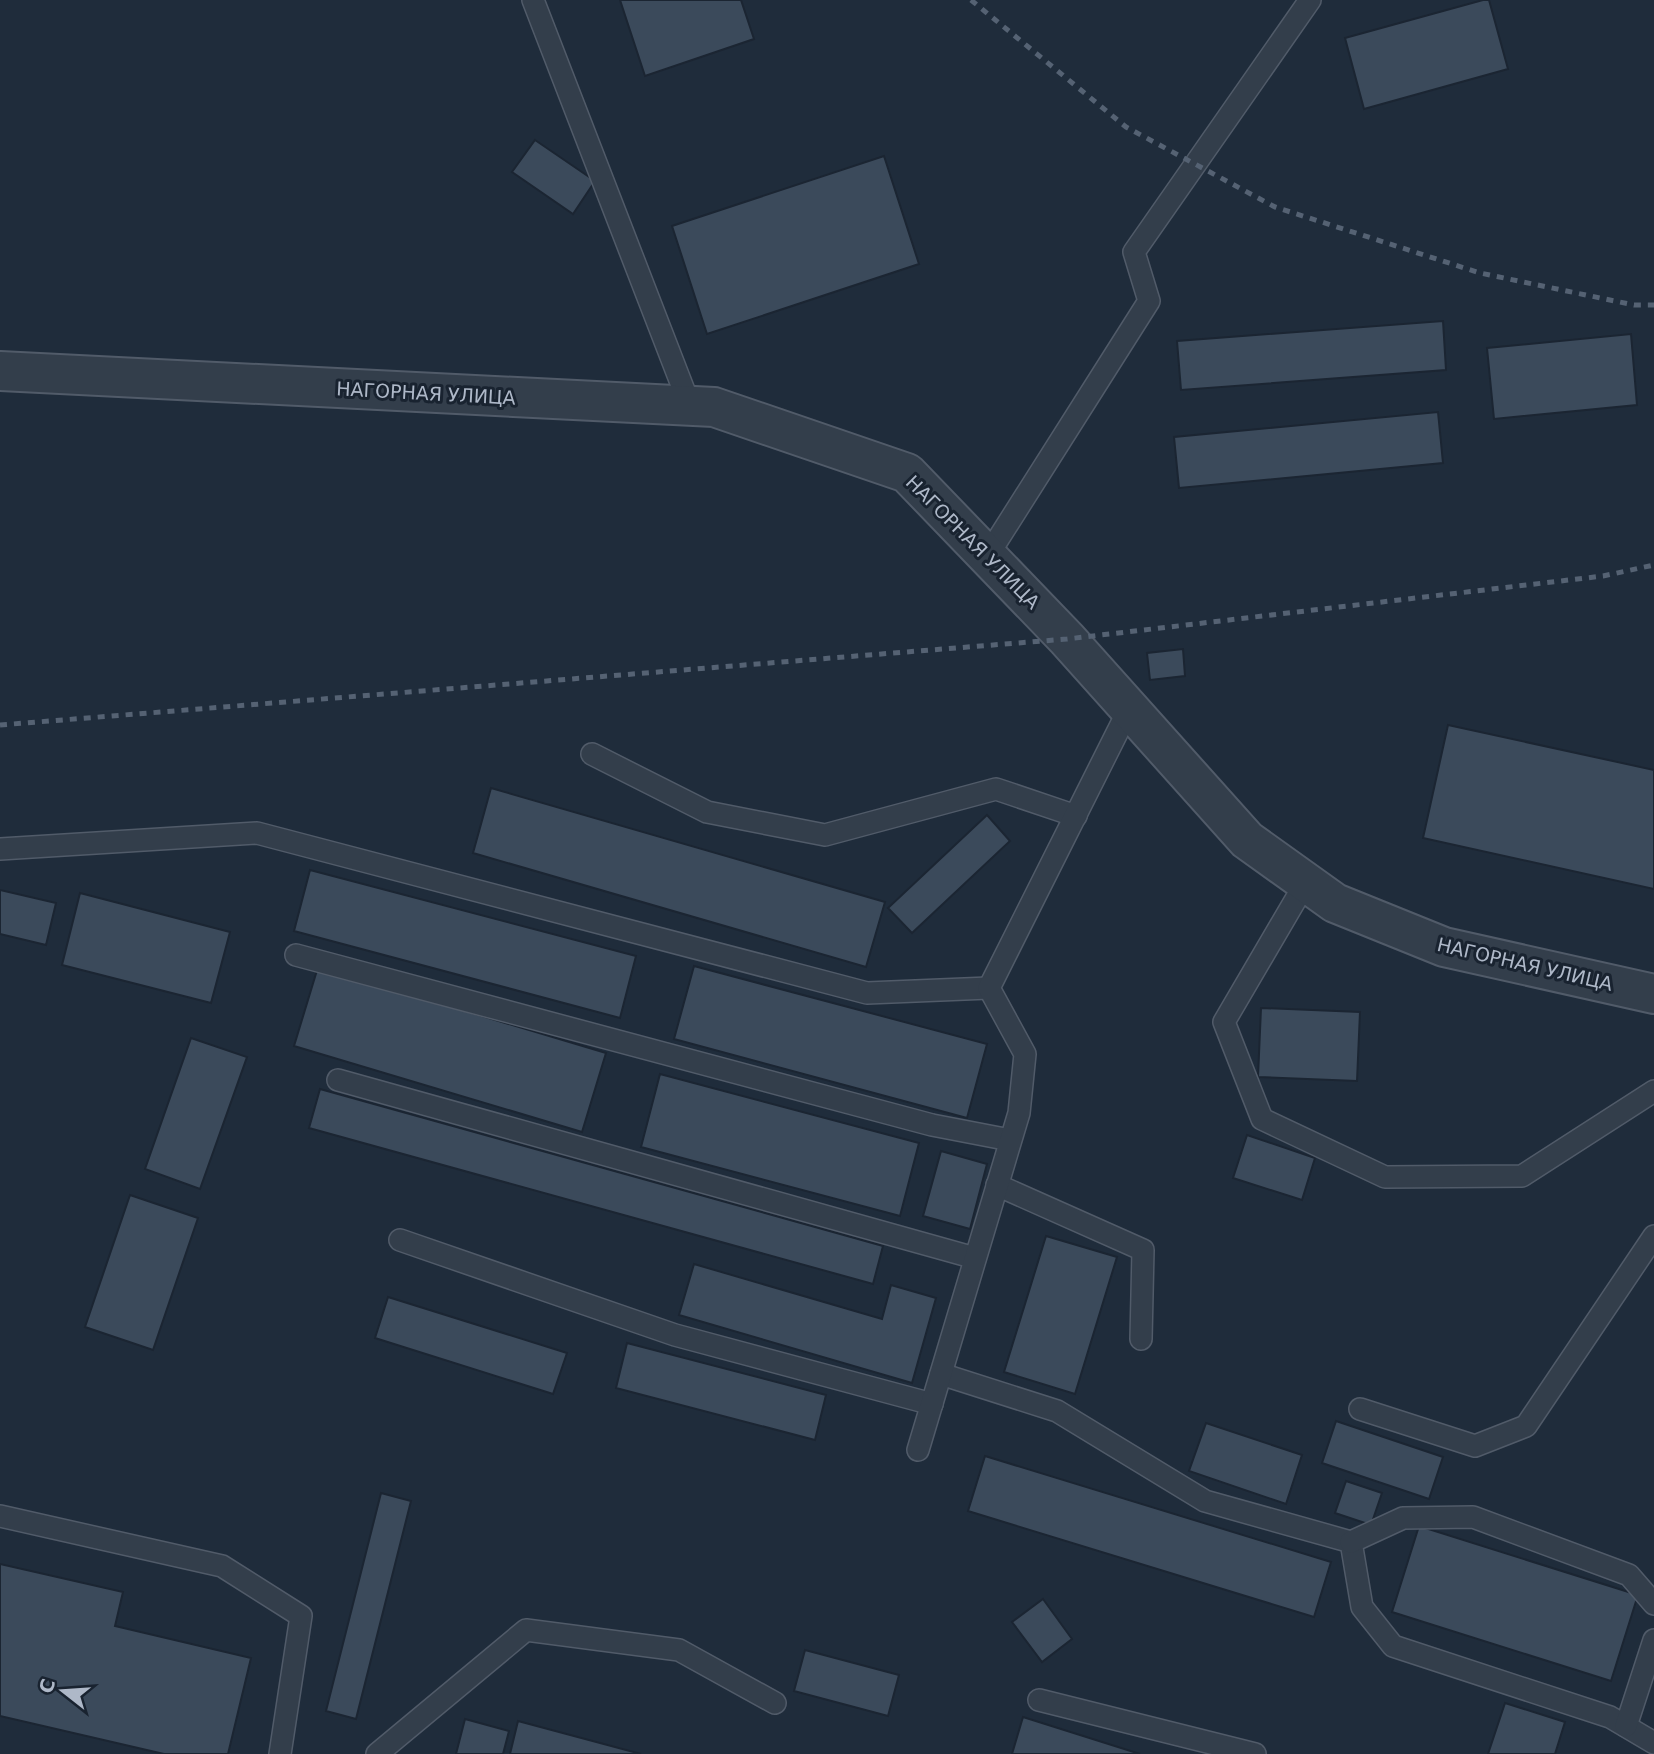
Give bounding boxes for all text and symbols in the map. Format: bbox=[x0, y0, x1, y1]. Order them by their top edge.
street label: НАГОРНАЯ УЛИЦА bbox=[336, 377, 516, 409]
street label: НАГОРНАЯ УЛИЦА bbox=[902, 471, 1044, 613]
street label: НАГОРНАЯ УЛИЦА bbox=[1435, 933, 1615, 995]
north arrow bbox=[28, 1656, 98, 1726]
text: С bbox=[34, 1676, 59, 1696]

